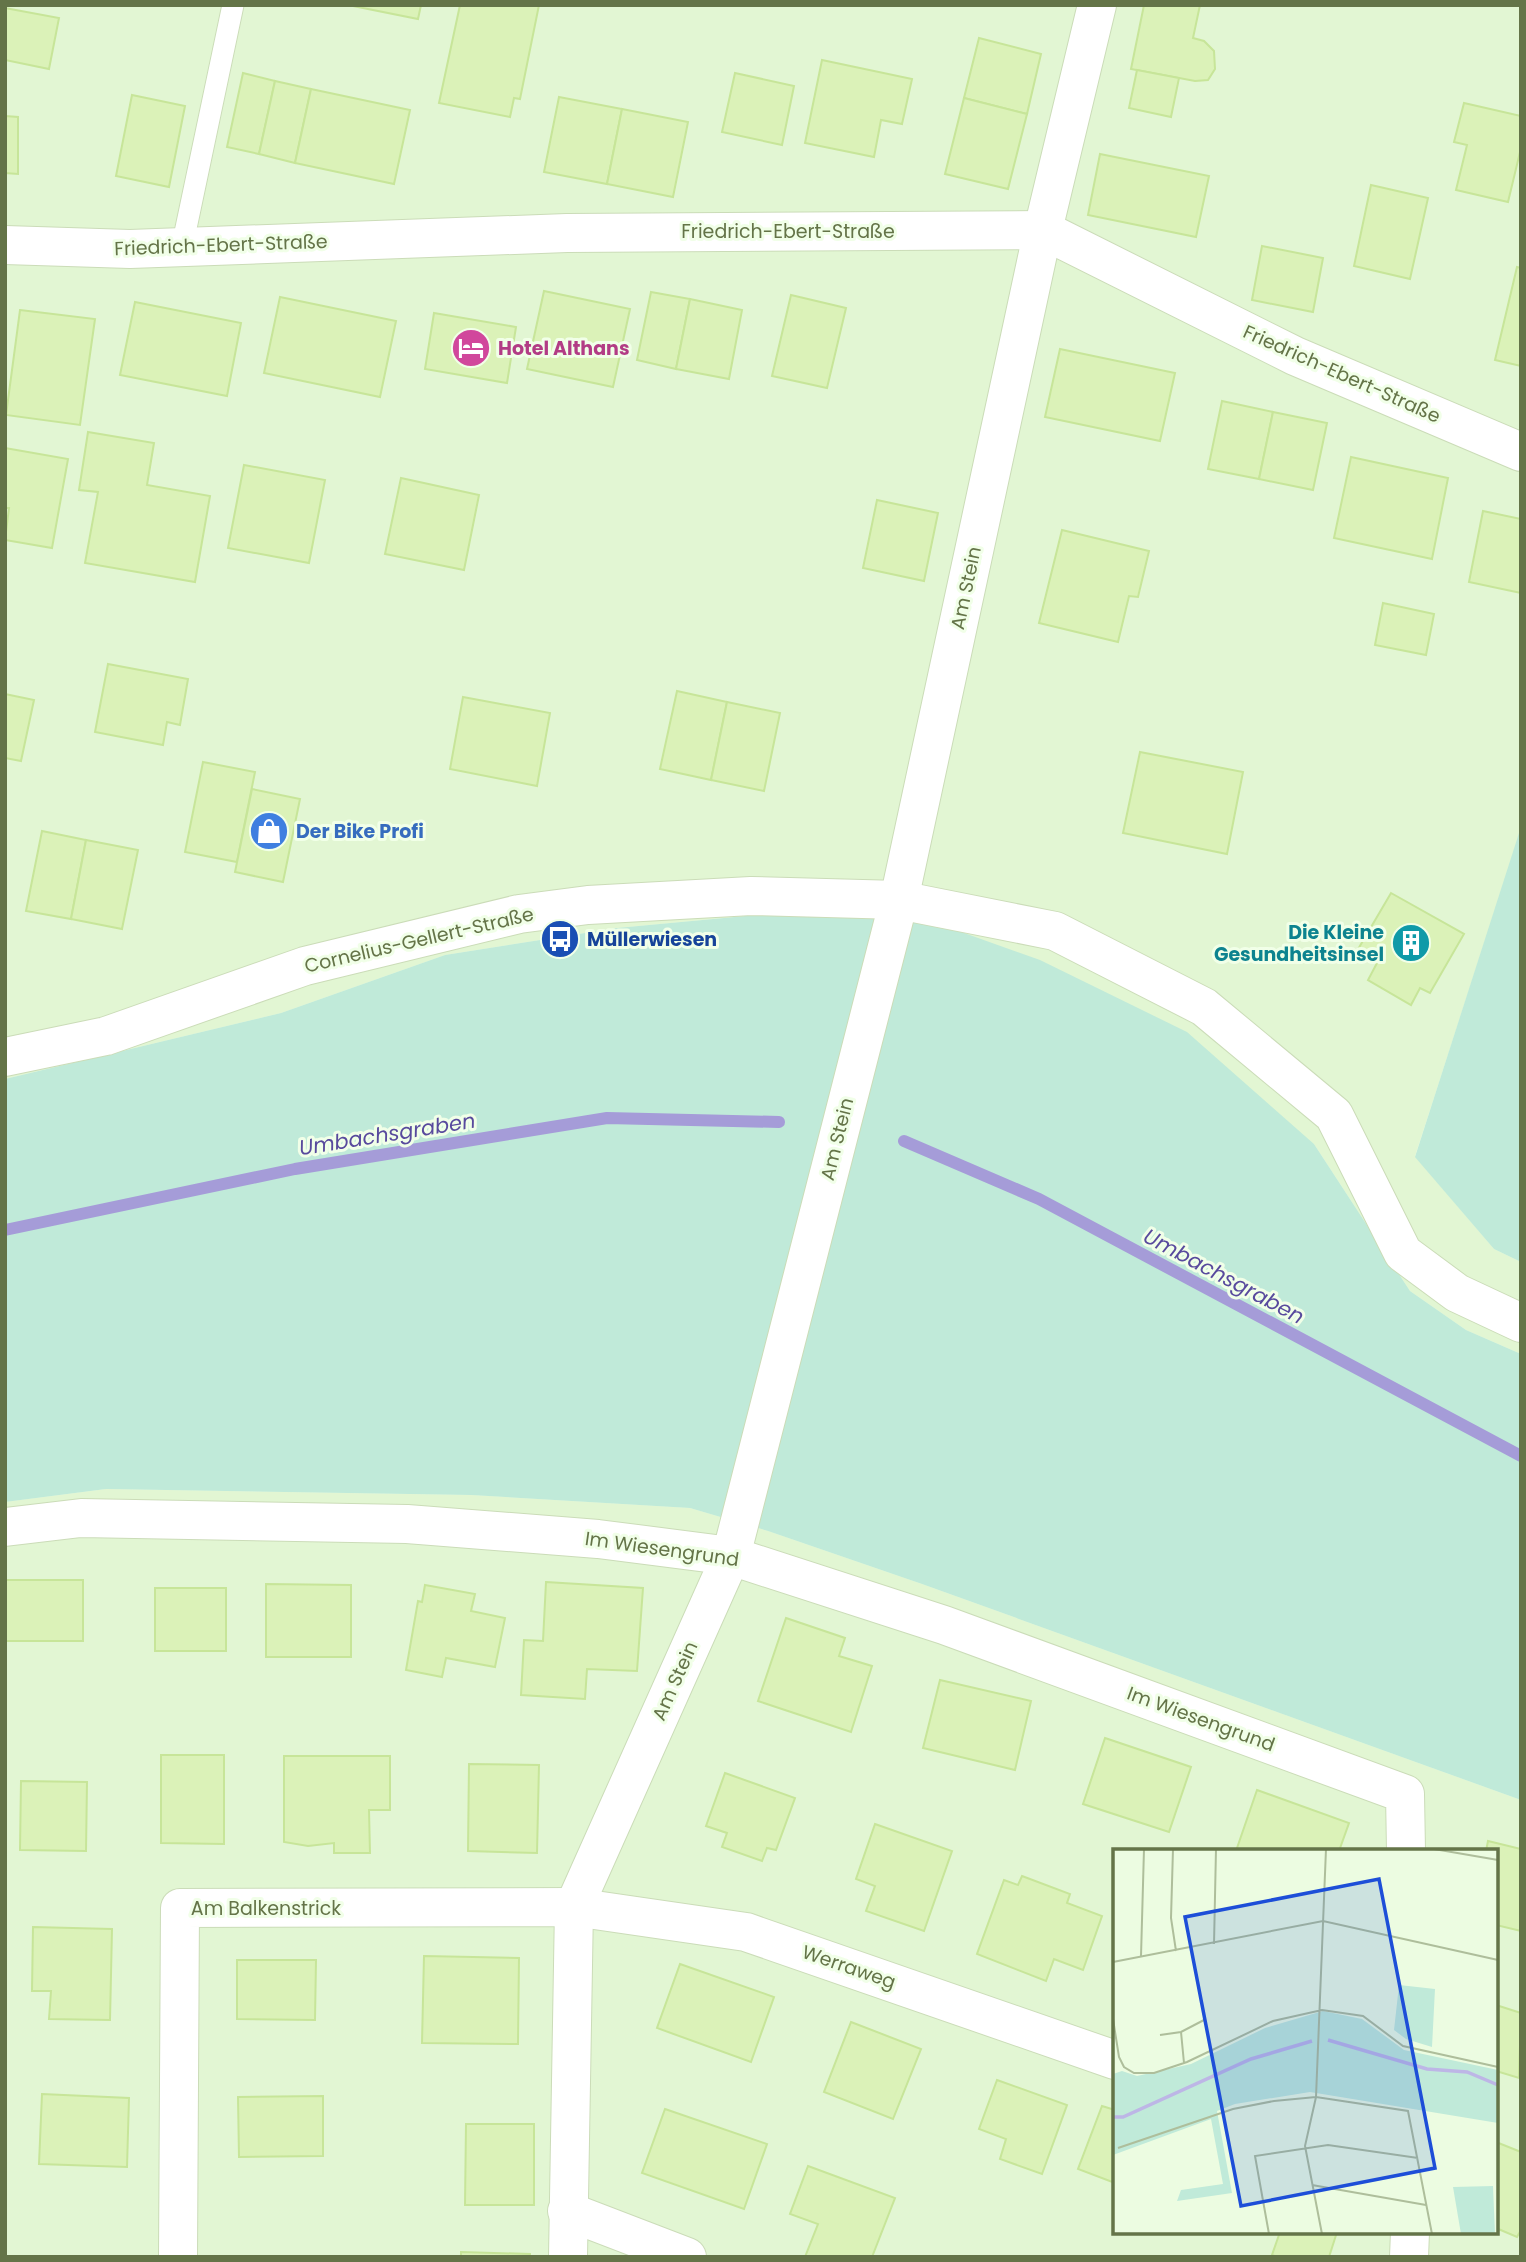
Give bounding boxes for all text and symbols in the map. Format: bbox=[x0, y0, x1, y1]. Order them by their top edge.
street label: Friedrich-Ebert-Straße bbox=[681, 218, 895, 245]
street label: Friedrich-Ebert-Straße bbox=[114, 228, 328, 262]
street label: Friedrich-Ebert-Straße bbox=[1239, 318, 1445, 430]
hotel icon: Hotel Althans bbox=[450, 327, 492, 369]
place label: Hotel Althans bbox=[498, 335, 629, 362]
street label: Am Stein bbox=[944, 544, 988, 632]
shop icon: Der Bike Profi bbox=[248, 810, 290, 852]
place label: Der Bike Profi bbox=[296, 818, 424, 845]
street label: Cornelius-Gellert-Straße bbox=[302, 900, 536, 980]
bus stop icon: Müllerwiesen bbox=[539, 918, 581, 960]
place label: Die Kleine Gesundheitsinsel bbox=[1214, 919, 1384, 968]
building icon: Die Kleine Gesundheitsinsel bbox=[1390, 922, 1432, 964]
place label: Müllerwiesen bbox=[587, 926, 717, 953]
street label: Am Stein bbox=[814, 1095, 860, 1183]
water label: Umbachsgraben bbox=[297, 1106, 477, 1162]
water label: Umbachsgraben bbox=[1139, 1221, 1309, 1331]
street label: Im Wiesengrund bbox=[583, 1525, 741, 1573]
street label: Am Stein bbox=[646, 1637, 704, 1725]
street label: Im Wiesengrund bbox=[1123, 1680, 1279, 1758]
inset map bbox=[1113, 1849, 1498, 2234]
street label: Am Balkenstrick bbox=[191, 1895, 341, 1922]
street label: Werraweg bbox=[798, 1938, 900, 1996]

